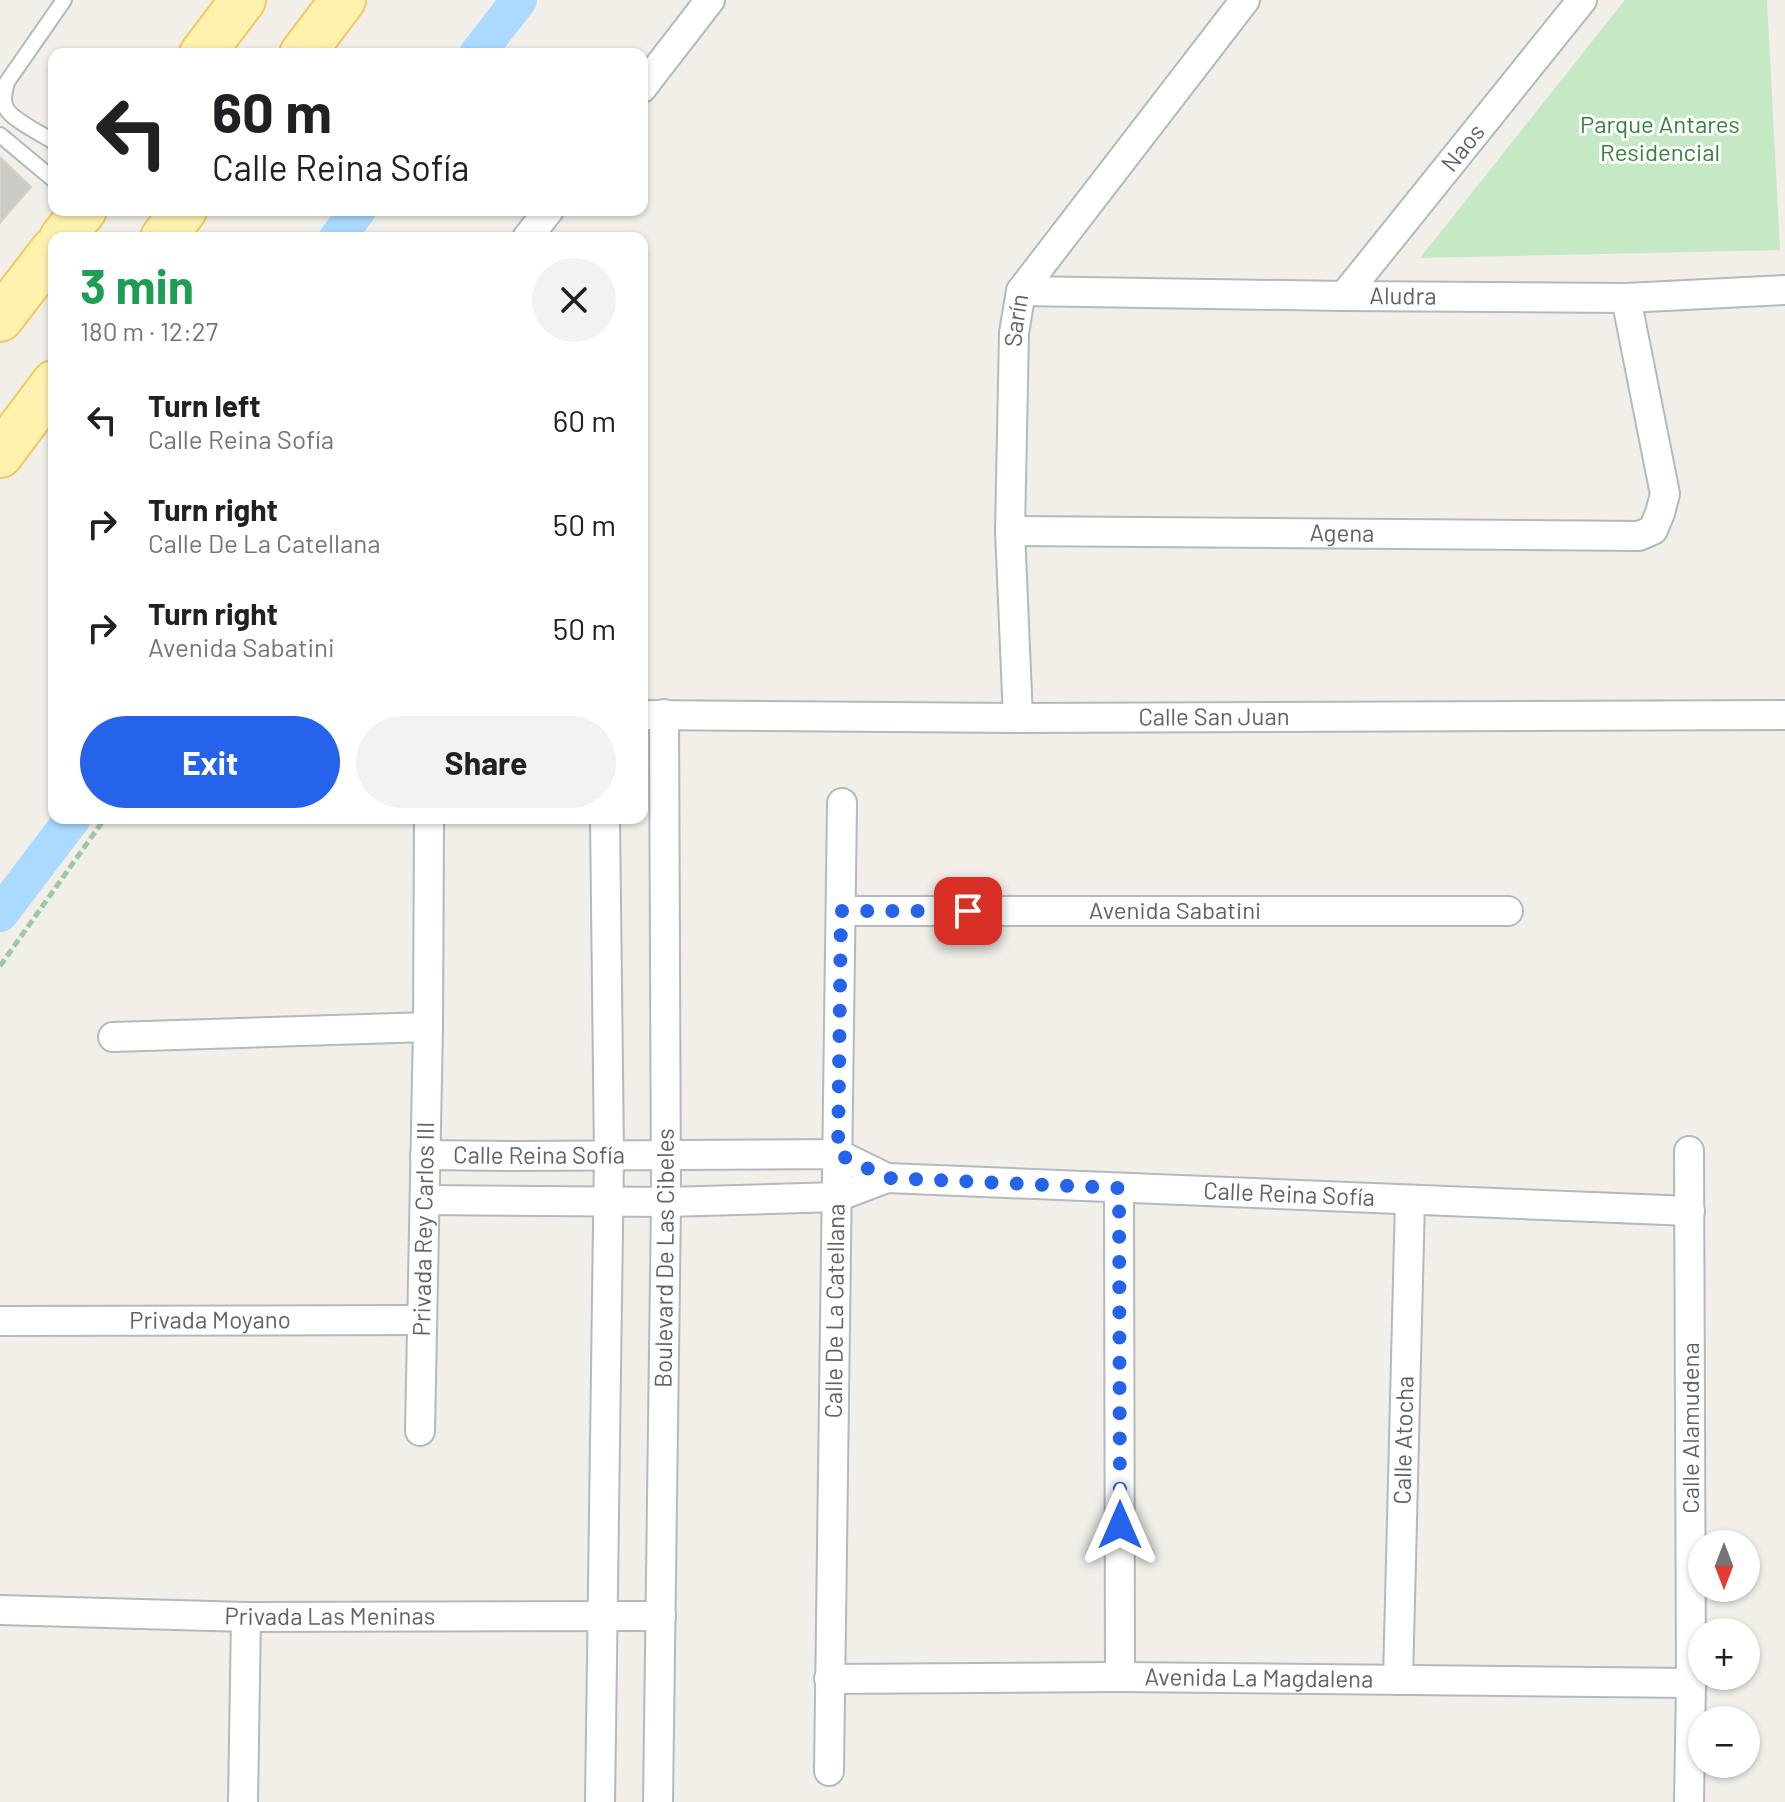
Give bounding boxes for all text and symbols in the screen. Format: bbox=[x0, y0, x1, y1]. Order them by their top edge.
text: 60 m bbox=[212, 77, 332, 144]
icon: left bbox=[80, 80, 184, 184]
park label: Parque Antares Residencial bbox=[1580, 109, 1740, 166]
street label: Naos bbox=[1434, 117, 1490, 177]
text: Calle Reina Sofía bbox=[212, 145, 470, 188]
text: 3 min bbox=[80, 256, 194, 314]
button: close bbox=[532, 258, 616, 342]
street label: Aludra bbox=[1369, 280, 1437, 310]
street label: Sarín bbox=[998, 292, 1033, 347]
text: 180 m · 12:27 bbox=[80, 315, 218, 346]
text: Turn left bbox=[148, 387, 261, 423]
icon: left bbox=[80, 398, 124, 442]
text: 60 m bbox=[553, 402, 616, 438]
text: Calle Reina Sofía bbox=[148, 423, 334, 454]
text: Turn right bbox=[148, 491, 278, 527]
icon: right bbox=[80, 502, 124, 546]
text: 50 m bbox=[553, 506, 616, 542]
street label: Agena bbox=[1309, 517, 1375, 547]
text: Calle De La Catellana bbox=[148, 527, 381, 558]
text: Turn right bbox=[148, 595, 278, 631]
icon: right bbox=[80, 606, 124, 650]
text: 50 m bbox=[553, 610, 616, 646]
text: Avenida Sabatini bbox=[148, 631, 335, 662]
street label: Calle San Juan bbox=[1138, 701, 1290, 731]
button: Exit bbox=[80, 716, 340, 808]
button: Share bbox=[356, 716, 616, 808]
pin bbox=[934, 877, 1002, 945]
icon: arrive bbox=[946, 889, 990, 933]
street label: Avenida Sabatini bbox=[1089, 895, 1261, 924]
street label: Privada Rey Carlos III bbox=[406, 1121, 439, 1337]
street label: Boulevard De Las Cibeles bbox=[648, 1128, 679, 1388]
street label: Calle Reina Sofía bbox=[453, 1139, 625, 1169]
street label: Calle Reina Sofía bbox=[1203, 1175, 1376, 1211]
street label: Calle De La Catellana bbox=[818, 1203, 850, 1419]
street label: Privada Moyano bbox=[129, 1304, 291, 1334]
street label: Calle Alamudena bbox=[1675, 1342, 1704, 1514]
street label: Calle Atocha bbox=[1386, 1375, 1419, 1505]
position arrow bbox=[1078, 1483, 1162, 1567]
north arrow bbox=[1688, 1530, 1760, 1602]
map controls bbox=[1688, 1530, 1760, 1778]
street label: Privada Las Meninas bbox=[224, 1600, 435, 1630]
button: + bbox=[1688, 1618, 1760, 1690]
street label: Avenida La Magdalena bbox=[1144, 1661, 1374, 1693]
button: − bbox=[1688, 1706, 1760, 1778]

